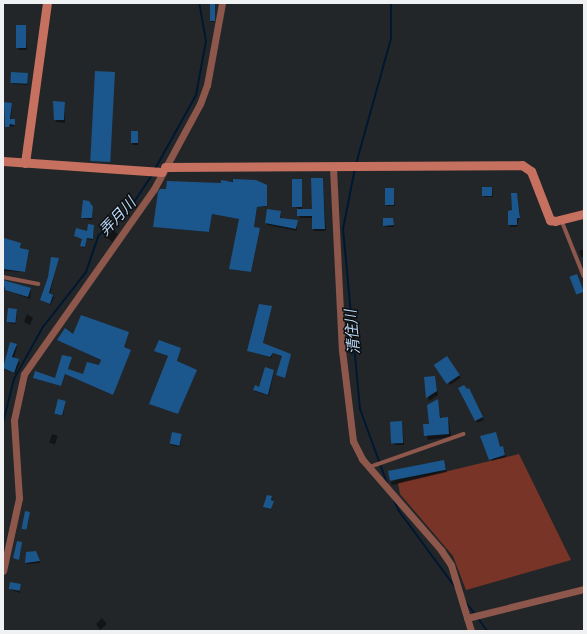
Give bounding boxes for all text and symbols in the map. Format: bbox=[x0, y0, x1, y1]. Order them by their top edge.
water label: 弄月川 bbox=[96, 194, 140, 240]
water label: 清住川 bbox=[342, 309, 364, 355]

